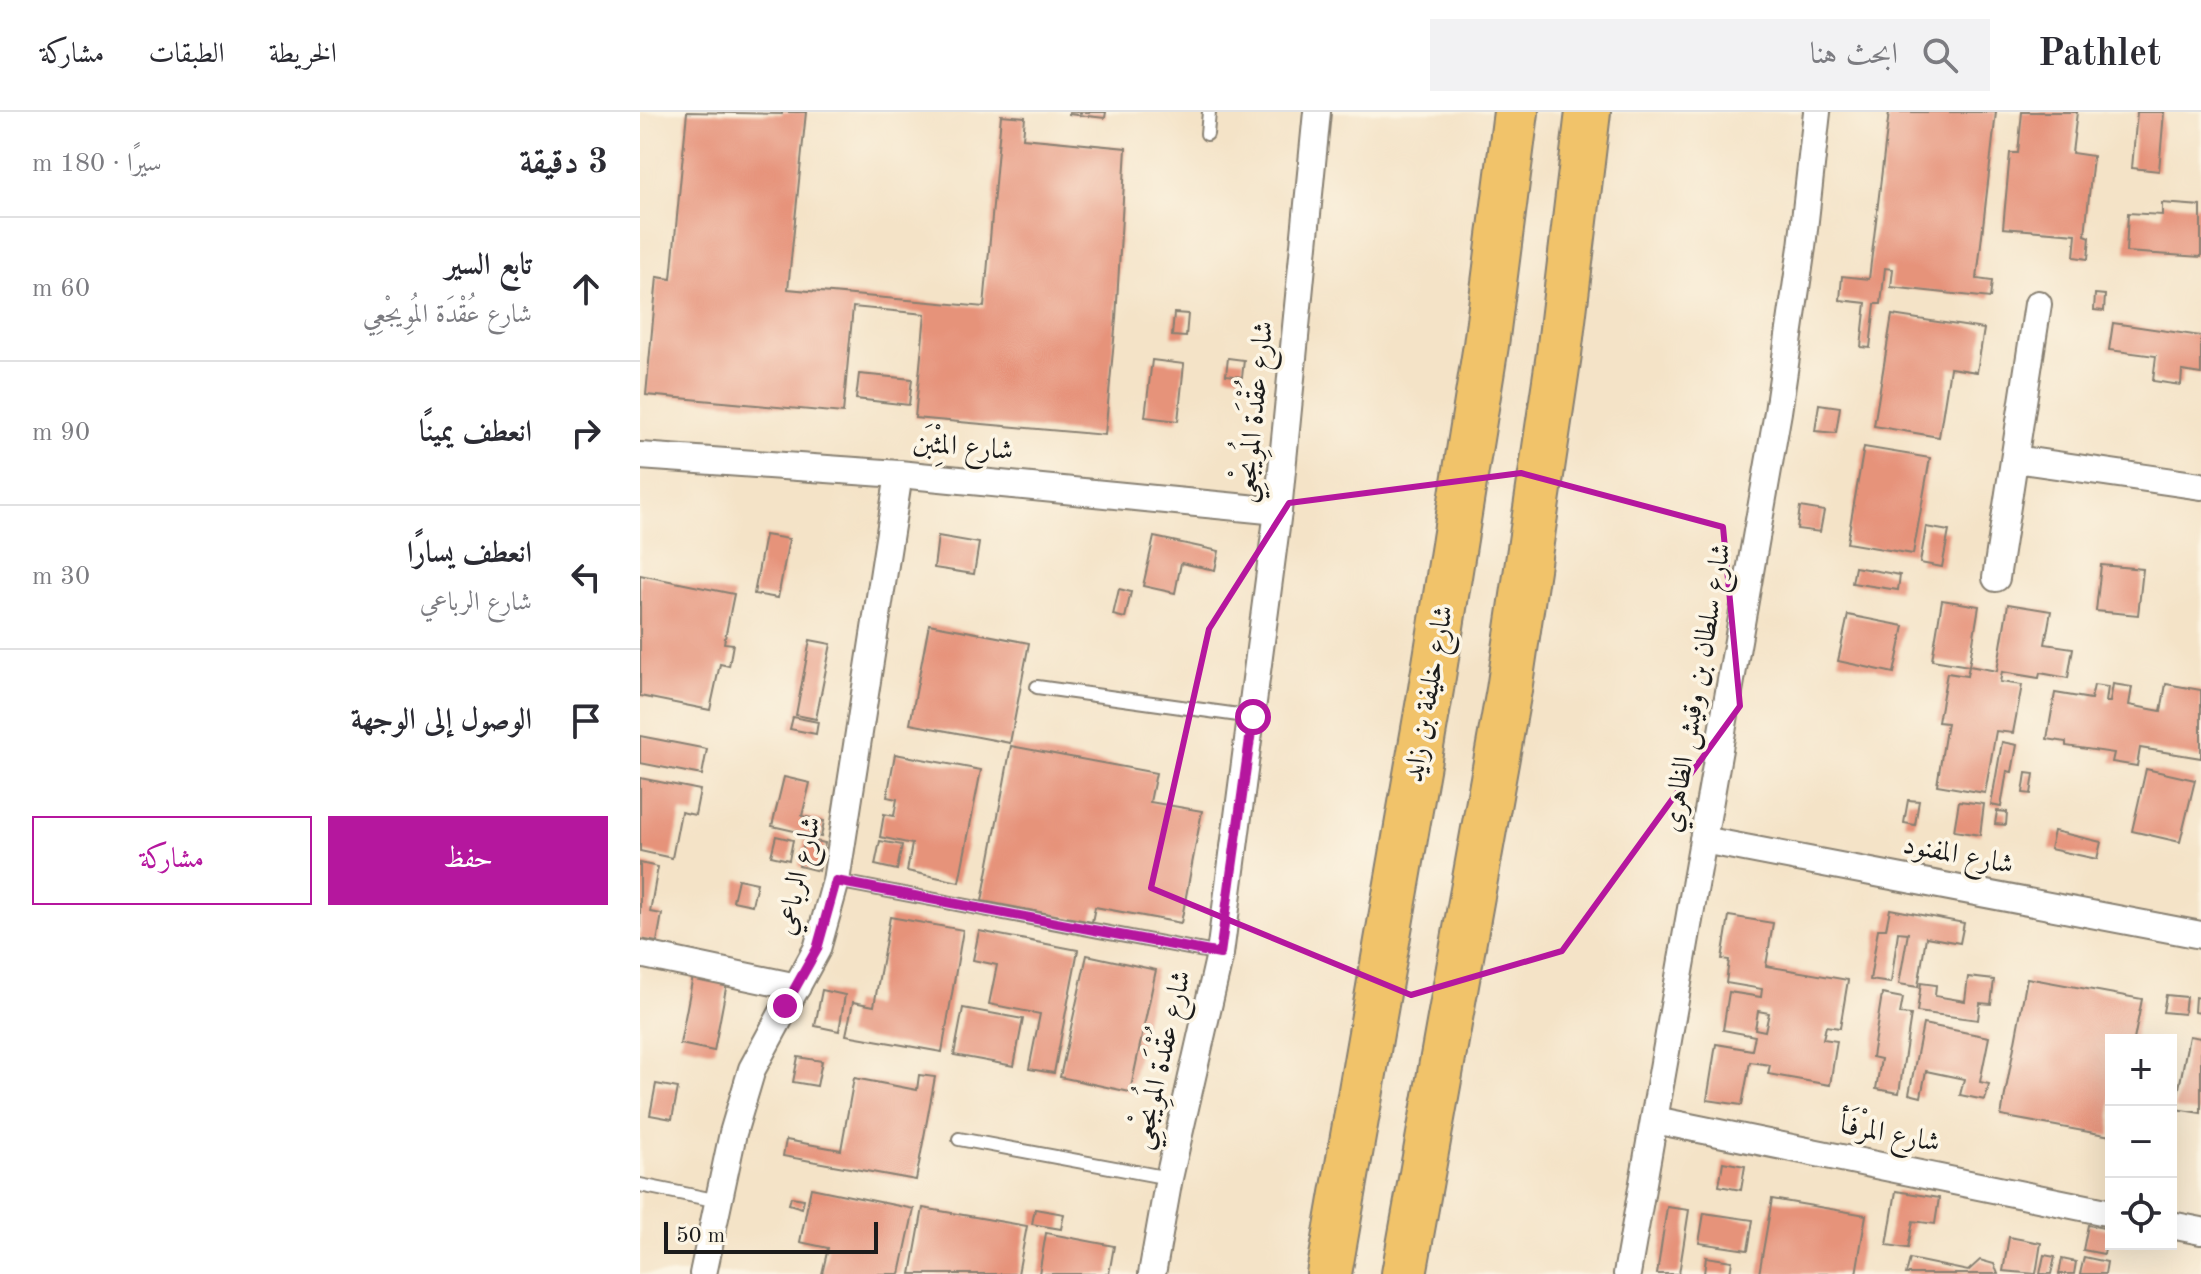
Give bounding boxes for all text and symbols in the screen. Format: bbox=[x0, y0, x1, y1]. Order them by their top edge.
search box bbox=[1430, 19, 1990, 91]
icon: search bbox=[1918, 33, 1962, 77]
text: Pathlet bbox=[2038, 36, 2161, 74]
text: ابحث هنا bbox=[1810, 40, 1898, 70]
text: مشاركة bbox=[40, 41, 104, 69]
text: الطبقات bbox=[148, 41, 225, 69]
text: الخريطة bbox=[269, 41, 337, 69]
text: 3 دقيقة bbox=[519, 146, 608, 180]
text: سيرًا · 180 m bbox=[32, 151, 162, 177]
text: تابع السير bbox=[445, 251, 532, 281]
icon: ahead bbox=[564, 267, 608, 311]
text: 60 m bbox=[32, 276, 90, 302]
text: شارع عُقْدَة المُوِيجْعِي bbox=[363, 302, 532, 328]
street label: شارع عُقْدَة المُوِيجْعِي bbox=[1221, 319, 1288, 505]
icon: right bbox=[564, 411, 608, 455]
text: انعطف يمينًا bbox=[419, 418, 532, 448]
text: 90 m bbox=[32, 420, 90, 446]
street label: شارع المِثْبَن bbox=[911, 421, 1015, 473]
text: انعطف يسارًا bbox=[407, 539, 532, 569]
street label: شارع سلطان بن وقيش الظاهري bbox=[1659, 541, 1744, 836]
icon: left bbox=[564, 555, 608, 599]
text: 30 m bbox=[32, 564, 90, 590]
text: شارع الرباعي bbox=[420, 590, 532, 616]
street label: شارع خليفة بن زايد bbox=[1401, 603, 1466, 786]
icon: arrive bbox=[564, 699, 608, 743]
route start bbox=[1235, 699, 1271, 735]
text: الوصول إلى الوجهة bbox=[351, 706, 532, 736]
street label: شارع الرباعي bbox=[772, 814, 834, 940]
button: مشاركة bbox=[32, 816, 312, 905]
button: حفظ bbox=[328, 816, 608, 905]
street label: شارع المفنود bbox=[1899, 832, 2016, 887]
street label: شارع عُقْدَة المُوِيجْعِي bbox=[1117, 965, 1206, 1154]
route end bbox=[767, 988, 803, 1024]
map controls bbox=[2105, 1034, 2177, 1250]
button: + bbox=[2105, 1034, 2177, 1106]
street label: شارع المرْفَأ bbox=[1835, 1103, 1944, 1165]
button: − bbox=[2105, 1106, 2177, 1178]
button: locate bbox=[2105, 1178, 2177, 1250]
scale bar bbox=[664, 1218, 878, 1254]
text: 50 m bbox=[676, 1225, 725, 1247]

